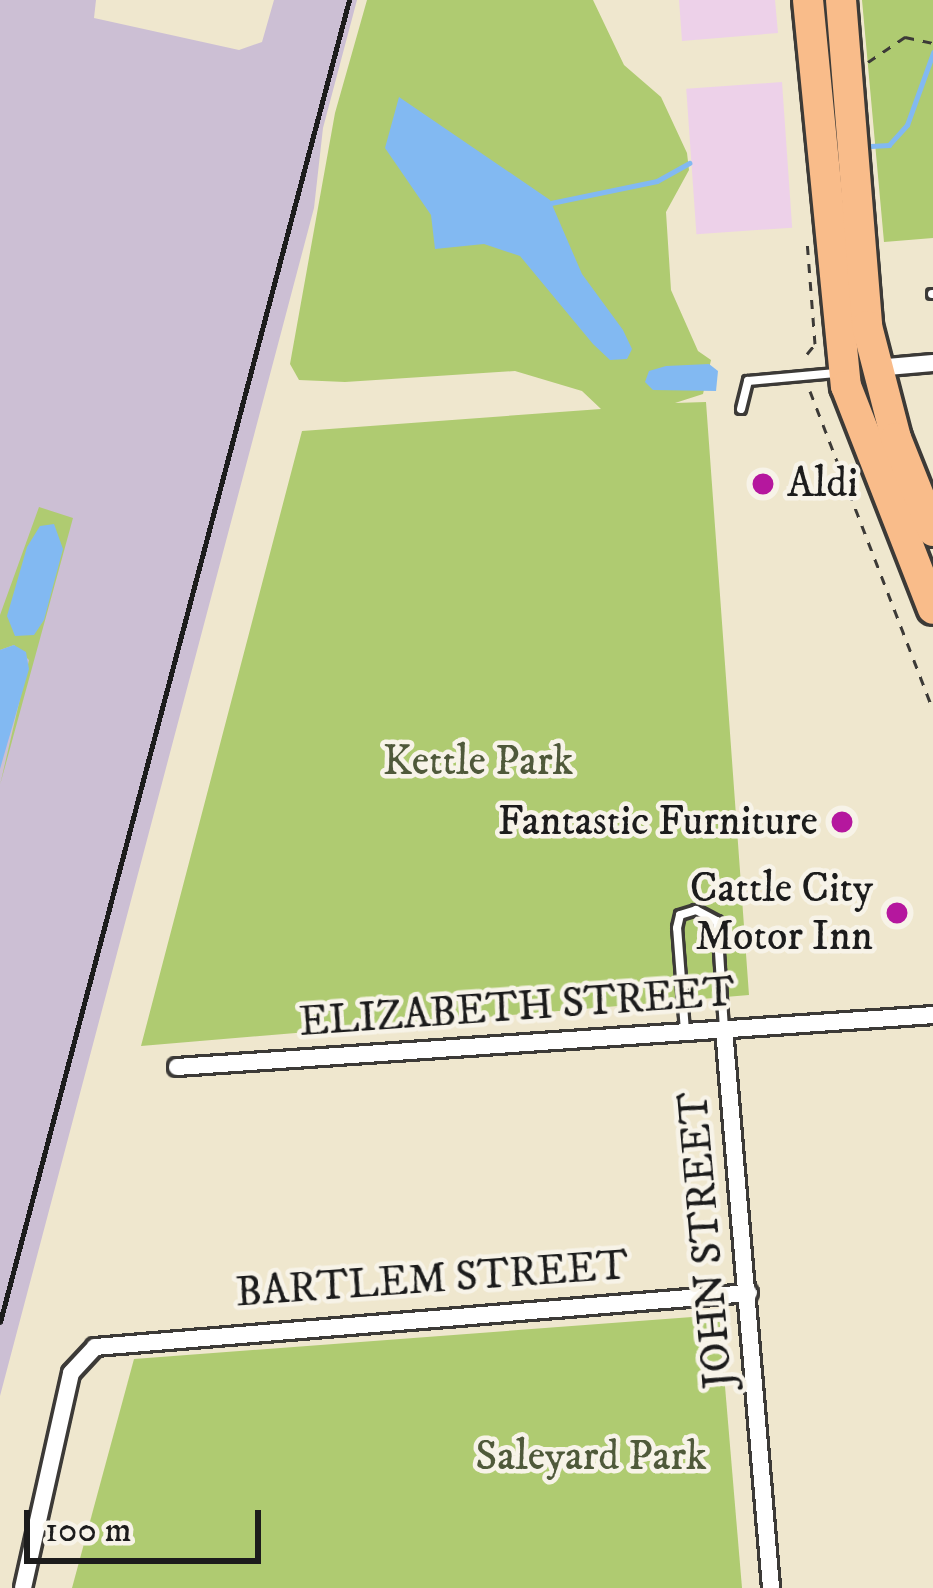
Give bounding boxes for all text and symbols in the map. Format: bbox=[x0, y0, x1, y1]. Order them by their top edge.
place label: Aldi bbox=[787, 459, 858, 509]
marker: Aldi bbox=[750, 471, 776, 497]
park label: Kettle Park bbox=[383, 737, 573, 787]
place label: Fantastic Furniture bbox=[497, 797, 818, 847]
marker: Fantastic Furniture bbox=[829, 809, 855, 835]
place label: Cattle City Motor Inn bbox=[690, 864, 873, 962]
marker: Cattle City Motor Inn bbox=[884, 900, 910, 926]
street label: ELIZABETH STREET bbox=[297, 968, 737, 1048]
street label: JOHN STREET bbox=[669, 1090, 745, 1390]
street label: BARTLEM STREET bbox=[234, 1241, 630, 1319]
park label: Saleyard Park bbox=[475, 1432, 707, 1482]
scale bar bbox=[30, 1486, 267, 1560]
text: 100 m bbox=[45, 1508, 132, 1553]

